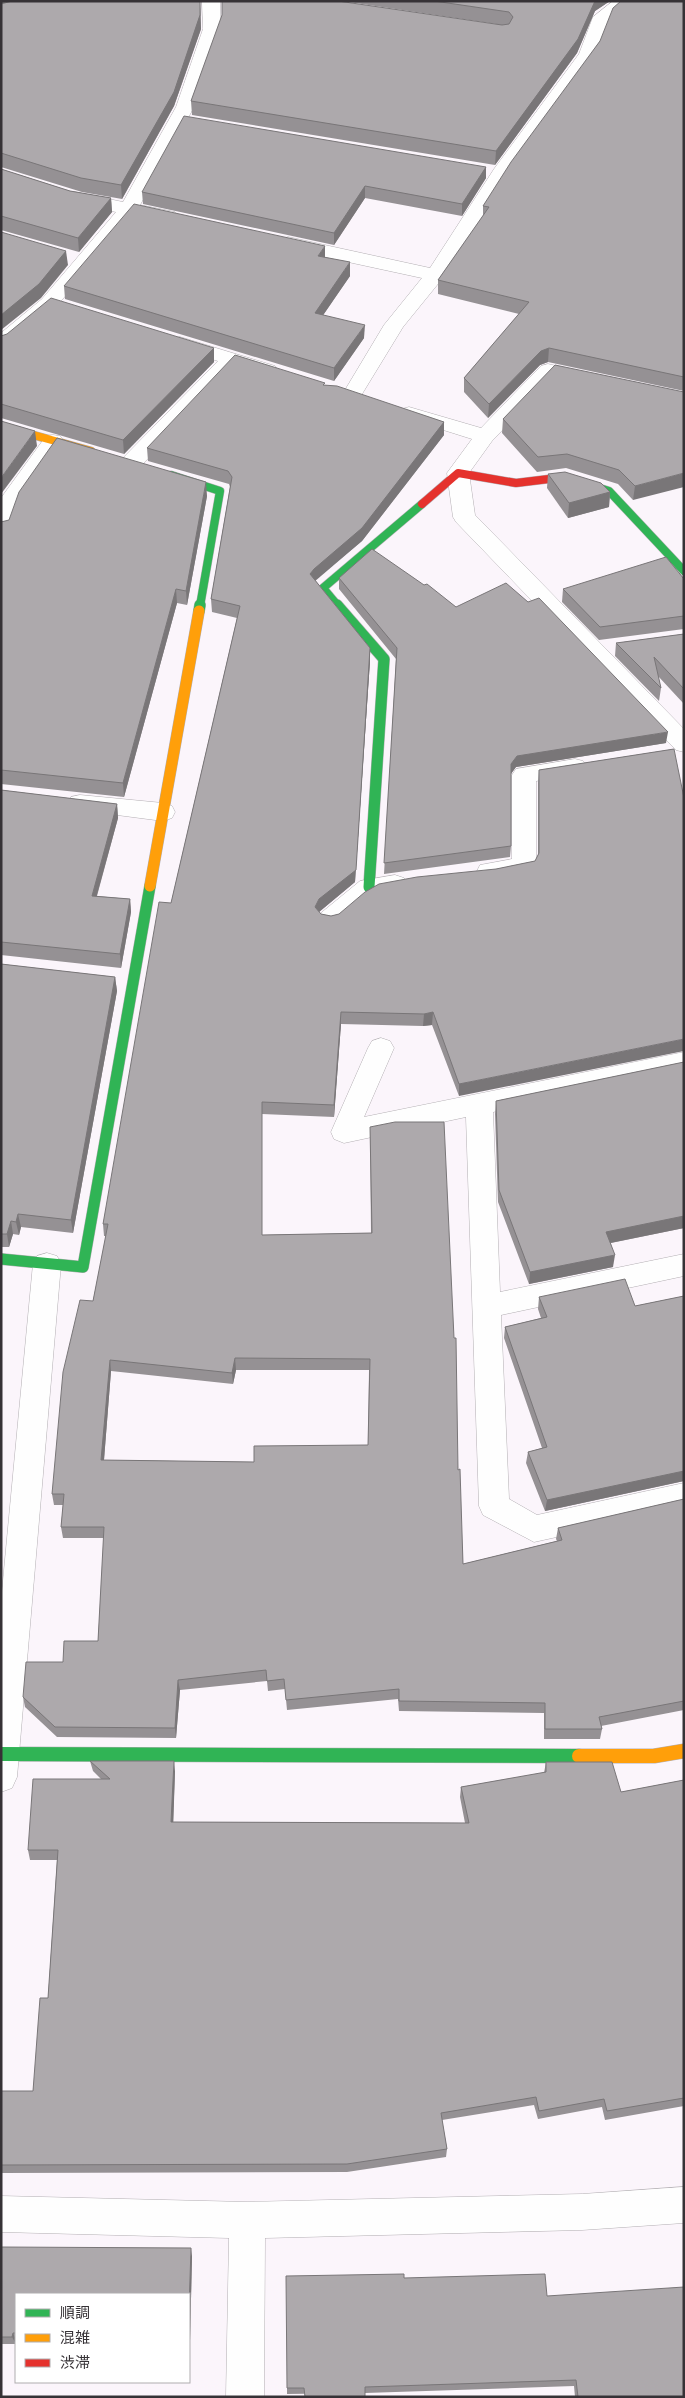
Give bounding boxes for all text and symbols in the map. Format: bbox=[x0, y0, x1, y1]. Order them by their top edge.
legend bbox=[15, 2293, 190, 2383]
text: 順調 bbox=[60, 2306, 90, 2321]
text: 混雑 bbox=[60, 2330, 90, 2346]
text: 渋滞 bbox=[60, 2355, 90, 2371]

